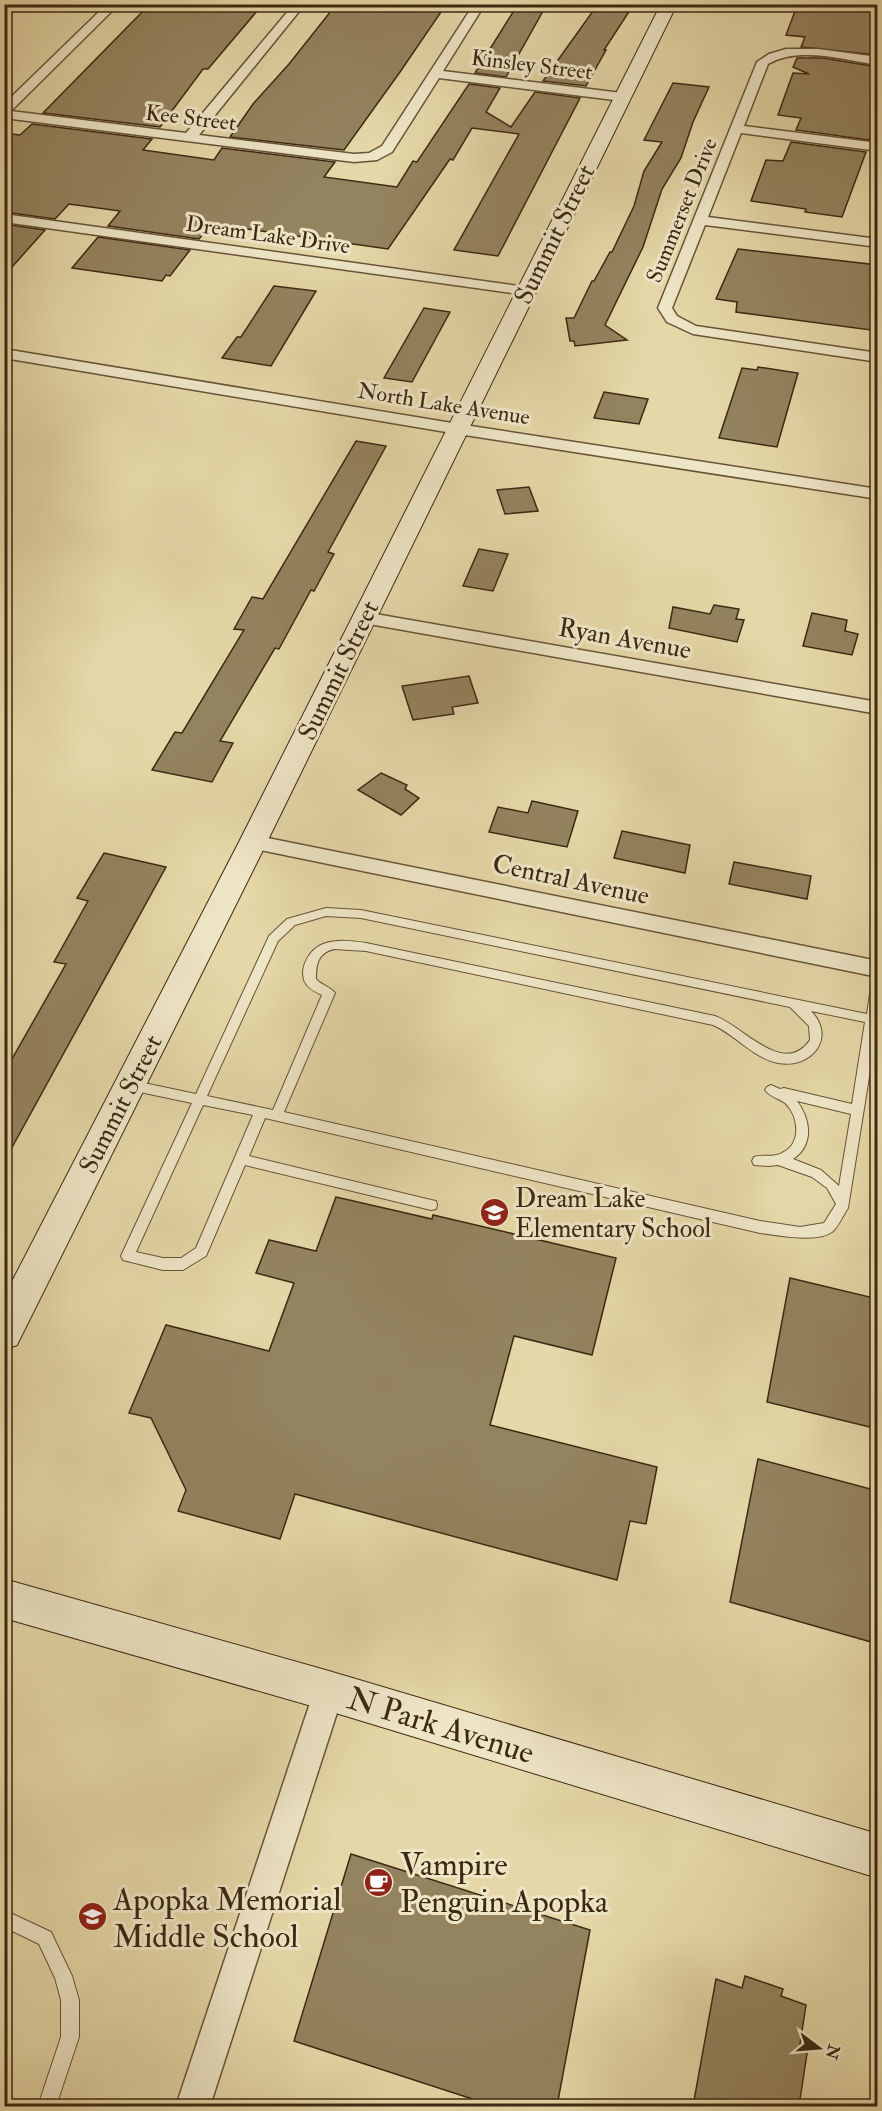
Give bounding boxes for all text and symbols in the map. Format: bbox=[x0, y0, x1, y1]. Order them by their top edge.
street label: Kinsley Street bbox=[470, 44, 594, 86]
street label: Kee Street bbox=[144, 99, 238, 137]
street label: Summerset Drive bbox=[640, 134, 724, 287]
street label: Summit Street bbox=[507, 159, 602, 310]
street label: Dream Lake Drive bbox=[184, 210, 352, 260]
street label: North Lake Avenue bbox=[356, 377, 532, 431]
street label: Summit Street bbox=[291, 595, 386, 746]
street label: Ryan Avenue bbox=[556, 612, 694, 666]
street label: Central Avenue bbox=[490, 848, 652, 912]
street label: Summit Street bbox=[72, 1030, 170, 1179]
place label: Dream Lake Elementary School bbox=[515, 1183, 712, 1245]
school or university icon: Dream Lake Elementary School bbox=[478, 1197, 510, 1229]
street label: N Park Avenue bbox=[343, 1679, 539, 1773]
place label: Vampire Penguin Apopka bbox=[400, 1845, 609, 1922]
cafe icon: Vampire Penguin Apopka bbox=[363, 1866, 395, 1898]
place label: Apopka Memorial Middle School bbox=[112, 1880, 342, 1957]
school or university icon: Apopka Memorial Middle School bbox=[76, 1901, 108, 1933]
north arrow bbox=[789, 2018, 849, 2078]
text: N bbox=[821, 2041, 844, 2062]

